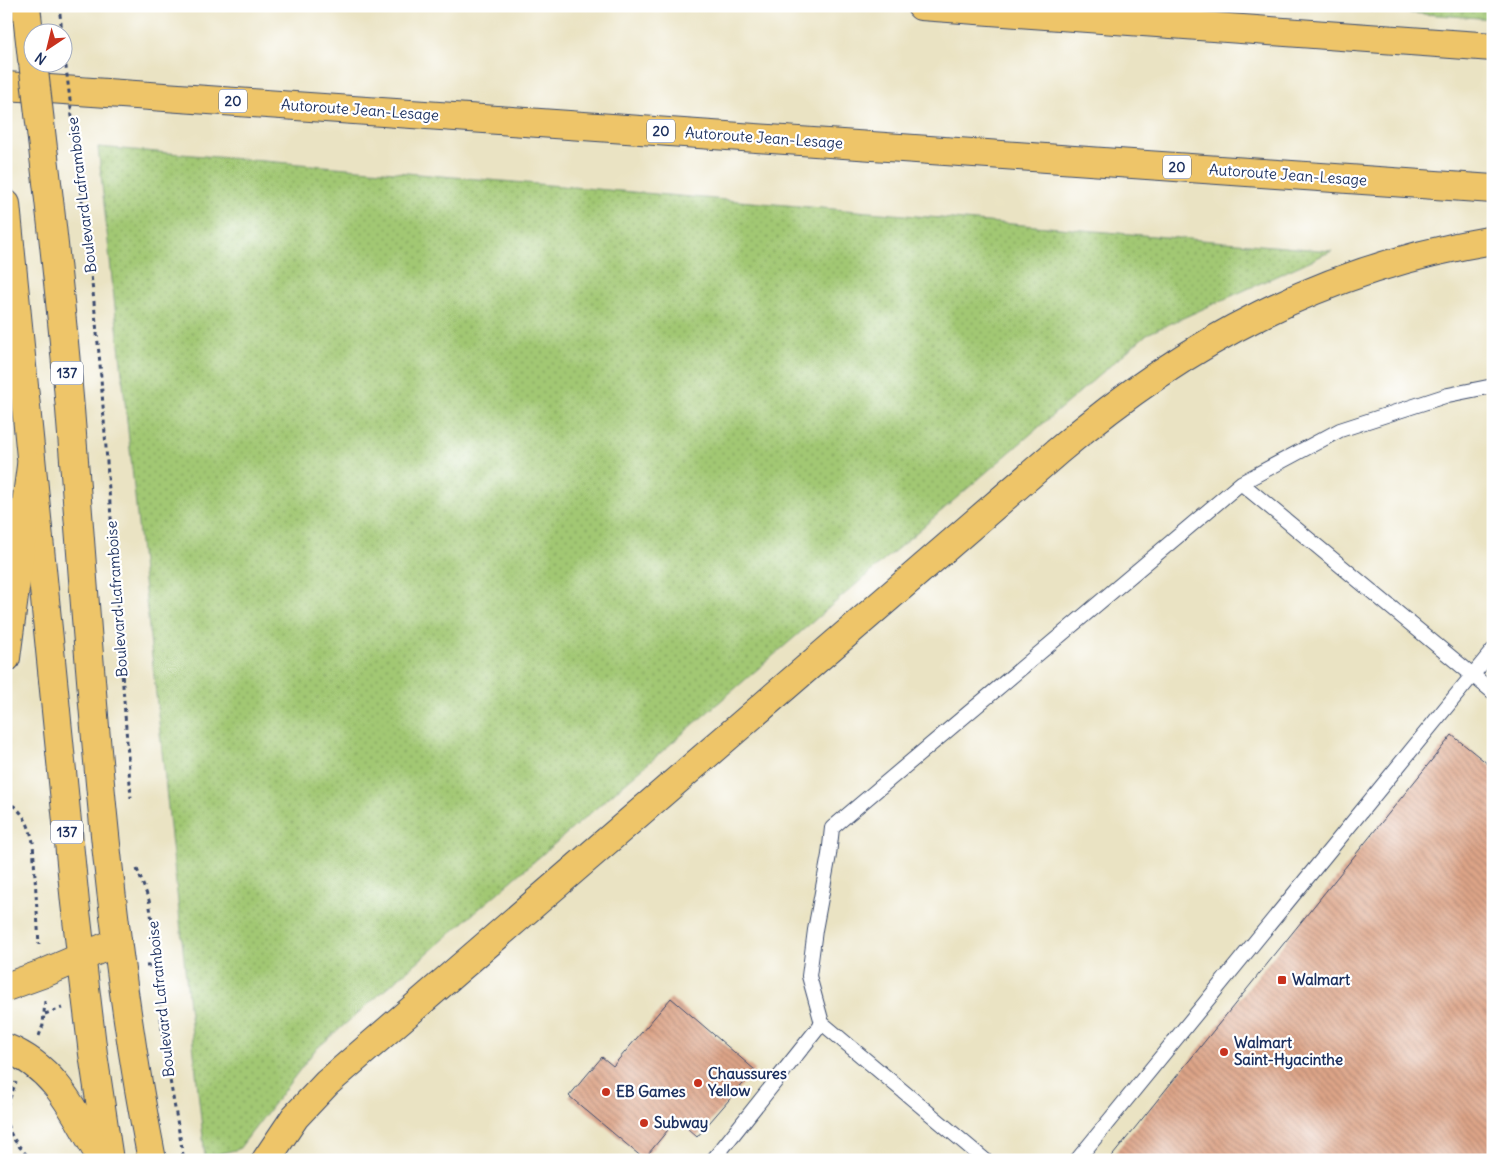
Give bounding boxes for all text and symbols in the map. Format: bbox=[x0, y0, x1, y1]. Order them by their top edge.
north arrow bbox=[22, 22, 72, 72]
text: N bbox=[31, 48, 50, 69]
road number: 20 bbox=[219, 90, 247, 112]
street label: Autoroute Jean-Lesage bbox=[280, 94, 440, 125]
street label: Boulevard Laframboise bbox=[63, 116, 100, 274]
road number: 20 bbox=[647, 120, 675, 142]
street label: Autoroute Jean-Lesage bbox=[684, 122, 844, 153]
road number: 20 bbox=[1163, 156, 1191, 178]
street label: Autoroute Jean-Lesage bbox=[1208, 159, 1368, 190]
road number: 137 bbox=[51, 362, 83, 384]
street label: Boulevard Laframboise bbox=[102, 520, 131, 678]
road number: 137 bbox=[51, 820, 83, 844]
street label: Boulevard Laframboise bbox=[143, 920, 178, 1078]
place label: Walmart bbox=[1292, 970, 1351, 989]
marker: Walmart bbox=[1276, 974, 1288, 986]
place label: Walmart Saint-Hyacinthe bbox=[1234, 1033, 1343, 1070]
marker: Walmart Saint-Hyacinthe bbox=[1218, 1046, 1230, 1058]
place label: Chaussures Yellow bbox=[707, 1064, 787, 1100]
marker: Chaussures Yellow bbox=[692, 1077, 704, 1089]
place label: EB Games bbox=[616, 1082, 686, 1101]
marker: EB Games bbox=[600, 1086, 612, 1098]
place label: Subway bbox=[654, 1113, 708, 1133]
marker: Subway bbox=[638, 1117, 650, 1129]

